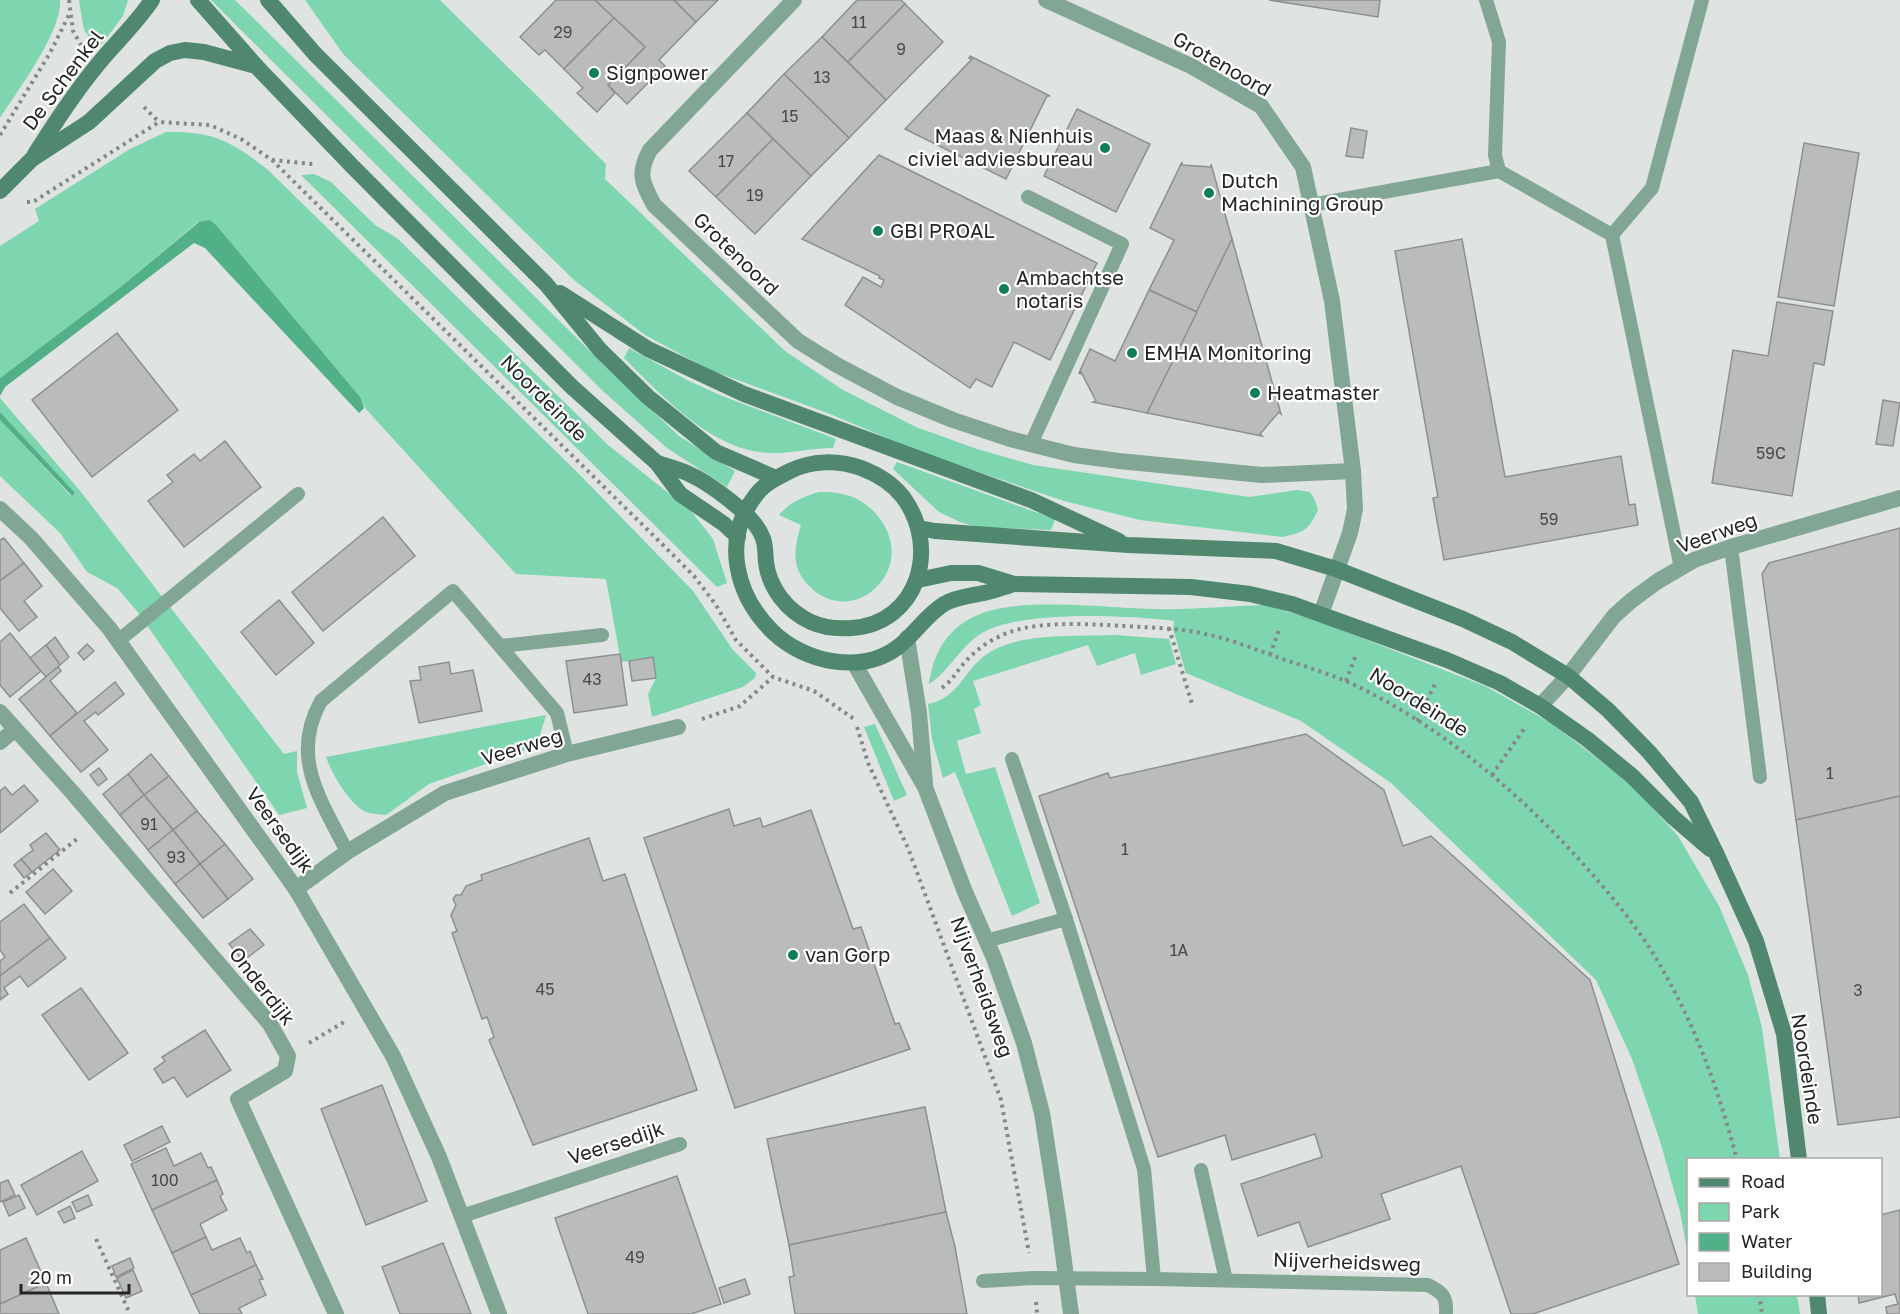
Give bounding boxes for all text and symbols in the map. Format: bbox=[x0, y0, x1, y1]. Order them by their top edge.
house number: 11 bbox=[851, 12, 867, 32]
house number: 29 bbox=[554, 22, 572, 42]
street label: De Schenkel bbox=[17, 24, 108, 134]
street label: Grotenoord bbox=[1169, 25, 1276, 101]
house number: 9 bbox=[896, 39, 906, 59]
place label: Signpower bbox=[606, 60, 708, 84]
marker: Signpower bbox=[587, 66, 601, 80]
house number: 13 bbox=[813, 67, 831, 87]
house number: 15 bbox=[781, 106, 799, 126]
place label: Maas & Nienhuis civiel adviesbureau bbox=[908, 123, 1093, 170]
marker: Maas & Nienhuis civiel adviesbureau bbox=[1098, 141, 1112, 155]
house number: 17 bbox=[718, 151, 734, 171]
place label: Dutch Machining Group bbox=[1221, 168, 1383, 215]
house number: 19 bbox=[746, 185, 764, 205]
marker: Dutch Machining Group bbox=[1202, 186, 1216, 200]
street label: Grotenoord bbox=[689, 207, 784, 300]
place label: GBI PROAL bbox=[890, 218, 995, 242]
marker: GBI PROAL bbox=[871, 224, 885, 238]
place label: Ambachtse notaris bbox=[1016, 265, 1124, 312]
marker: Ambachtse notaris bbox=[997, 282, 1011, 296]
place label: EMHA Monitoring bbox=[1144, 340, 1312, 364]
marker: EMHA Monitoring bbox=[1125, 346, 1139, 360]
street label: Noordeinde bbox=[497, 349, 593, 445]
place label: Heatmaster bbox=[1267, 380, 1380, 404]
marker: Heatmaster bbox=[1248, 386, 1262, 400]
house number: 59C bbox=[1756, 443, 1786, 463]
street label: Veerweg bbox=[1673, 507, 1760, 558]
house number: 59 bbox=[1540, 509, 1558, 529]
street label: Noordeinde bbox=[1366, 661, 1473, 741]
house number: 43 bbox=[582, 669, 602, 689]
street label: Veerweg bbox=[478, 722, 565, 770]
house number: 1 bbox=[1826, 763, 1834, 783]
street label: Veersedijk bbox=[242, 782, 320, 877]
house number: 91 bbox=[140, 814, 158, 834]
house number: 1 bbox=[1121, 839, 1129, 859]
house number: 93 bbox=[166, 847, 186, 867]
street label: Nijverheidsweg bbox=[946, 913, 1020, 1060]
house number: 1A bbox=[1170, 940, 1189, 960]
street label: Onderdijk bbox=[225, 941, 301, 1029]
place label: van Gorp bbox=[805, 942, 890, 966]
marker: van Gorp bbox=[786, 948, 800, 962]
house number: 45 bbox=[535, 979, 555, 999]
house number: 3 bbox=[1853, 980, 1863, 1000]
street label: Noordeinde bbox=[1787, 1012, 1829, 1126]
street label: Veersedijk bbox=[565, 1115, 667, 1169]
legend bbox=[1687, 1158, 1882, 1296]
house number: 100 bbox=[151, 1170, 179, 1190]
text: Road bbox=[1741, 1170, 1785, 1192]
text: Park bbox=[1741, 1200, 1780, 1222]
text: Water bbox=[1741, 1230, 1792, 1252]
street label: Nijverheidsweg bbox=[1273, 1246, 1422, 1276]
house number: 49 bbox=[625, 1247, 645, 1267]
scale bar bbox=[21, 1257, 129, 1295]
text: Building bbox=[1741, 1260, 1812, 1282]
text: 20 m bbox=[30, 1266, 72, 1288]

